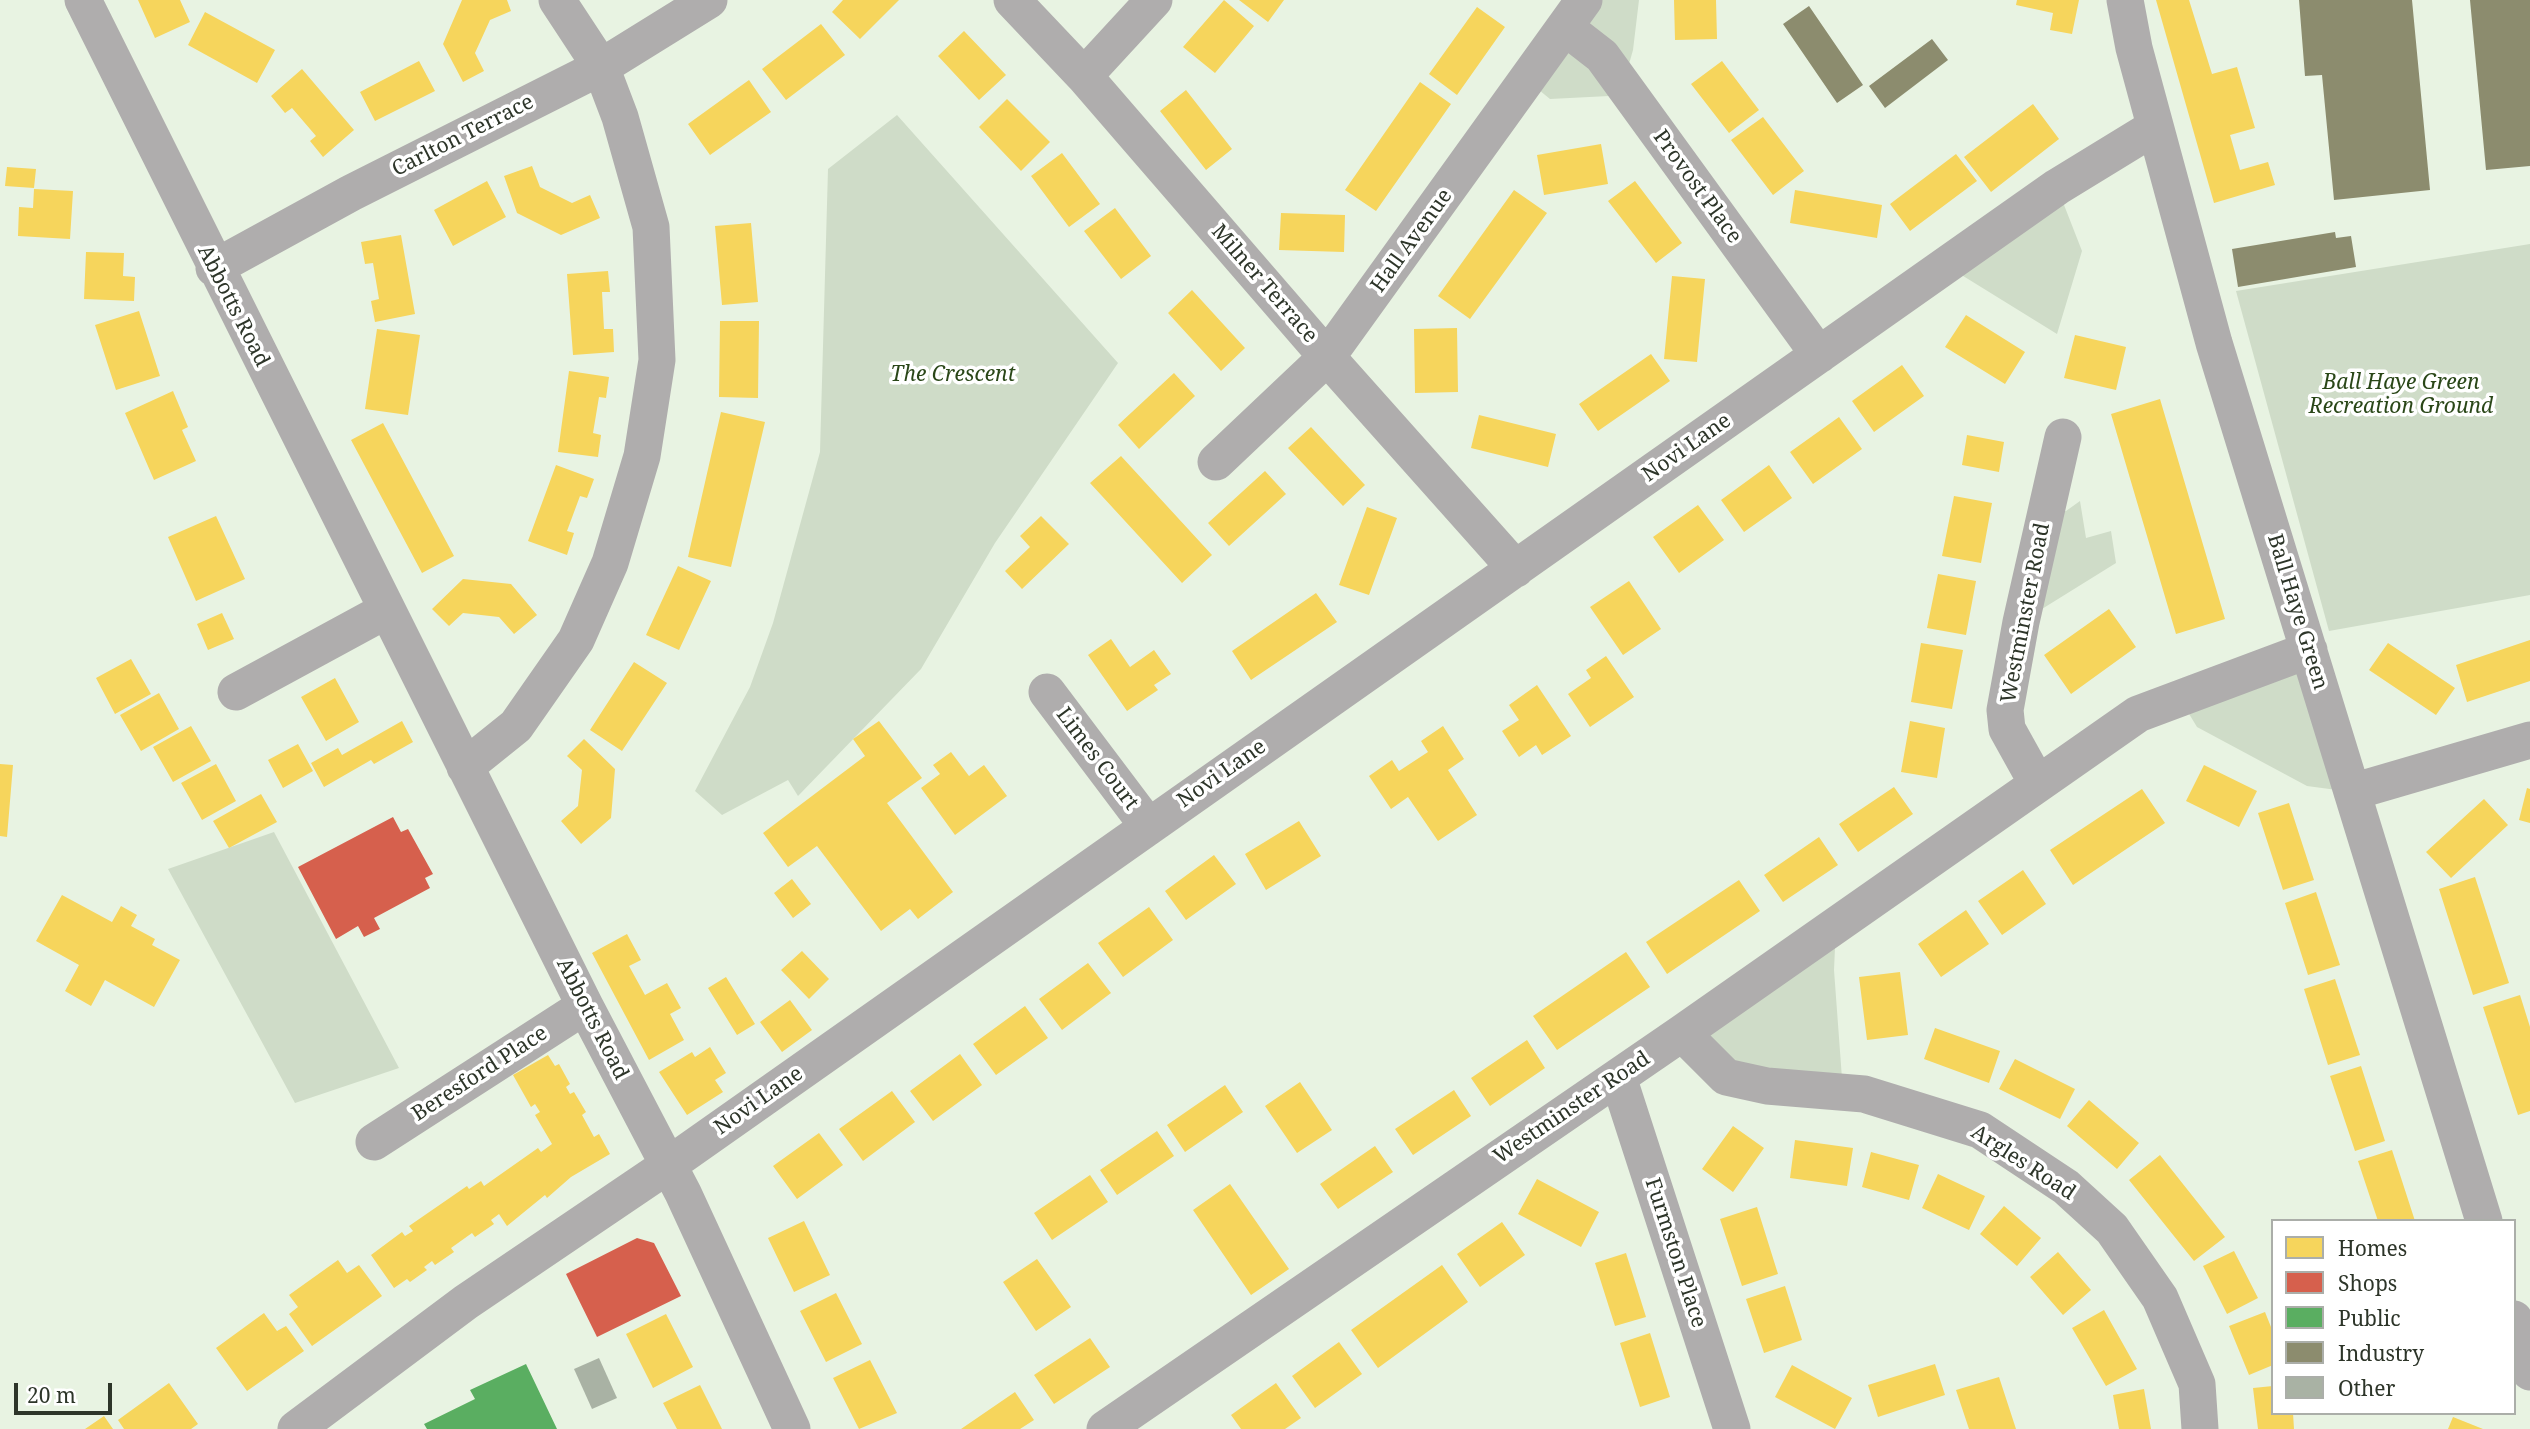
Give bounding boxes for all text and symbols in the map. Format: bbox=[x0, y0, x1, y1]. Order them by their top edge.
street label: Carlton Terrace bbox=[388, 89, 538, 183]
street label: Provost Place bbox=[1647, 125, 1747, 249]
street label: Hall Avenue bbox=[1366, 184, 1458, 298]
street label: Milner Terrace bbox=[1206, 220, 1322, 348]
street label: Abbotts Road bbox=[192, 241, 274, 371]
park label: The Crescent bbox=[891, 362, 1015, 388]
park label: Ball Haye Green Recreation Ground bbox=[2309, 370, 2493, 420]
street label: Novi Lane bbox=[1638, 408, 1736, 488]
street label: Westminster Road bbox=[1996, 521, 2056, 705]
street label: Ball Haye Green bbox=[2261, 531, 2333, 693]
street label: Limes Court bbox=[1050, 703, 1144, 815]
street label: Novi Lane bbox=[1173, 734, 1271, 814]
street label: Abbotts Road bbox=[551, 954, 633, 1084]
street label: Beresford Place bbox=[408, 1021, 552, 1127]
street label: Westminster Road bbox=[1489, 1046, 1655, 1170]
street label: Novi Lane bbox=[710, 1061, 808, 1141]
street label: Argles Road bbox=[1966, 1120, 2080, 1206]
street label: Furmston Place bbox=[1639, 1175, 1711, 1331]
legend bbox=[2271, 1219, 2516, 1415]
text: Homes bbox=[2338, 1234, 2407, 1262]
text: Shops bbox=[2338, 1269, 2397, 1297]
text: Public bbox=[2338, 1304, 2400, 1332]
text: Industry bbox=[2338, 1339, 2424, 1367]
scale bar bbox=[18, 1370, 116, 1414]
text: Other bbox=[2338, 1374, 2395, 1402]
text: 20 m bbox=[27, 1381, 76, 1409]

